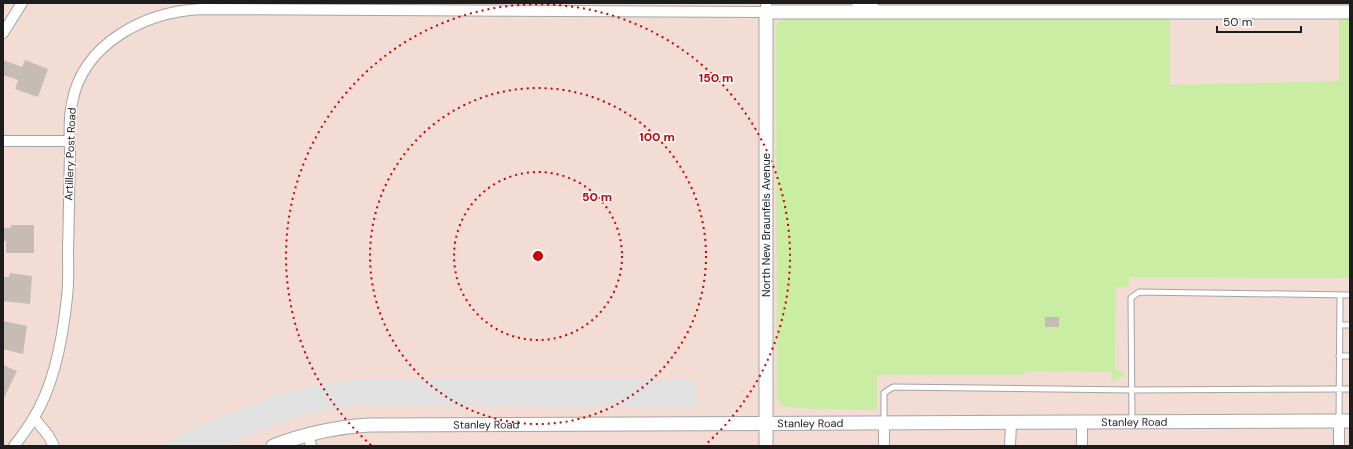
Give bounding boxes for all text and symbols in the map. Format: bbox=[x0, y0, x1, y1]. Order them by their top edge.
scale bar bbox=[1217, 8, 1301, 34]
text: 50 m bbox=[1223, 14, 1252, 30]
text: 150 m bbox=[699, 70, 733, 86]
street label: Artillery Post Road bbox=[61, 107, 79, 201]
text: 100 m bbox=[639, 129, 675, 145]
street label: North New Braunfels Avenue bbox=[759, 153, 773, 297]
text: 50 m bbox=[582, 189, 612, 205]
centre of rings bbox=[531, 249, 545, 263]
street label: Stanley Road bbox=[1101, 415, 1168, 429]
street label: Stanley Road bbox=[777, 416, 844, 430]
street label: Stanley Road bbox=[453, 417, 520, 432]

